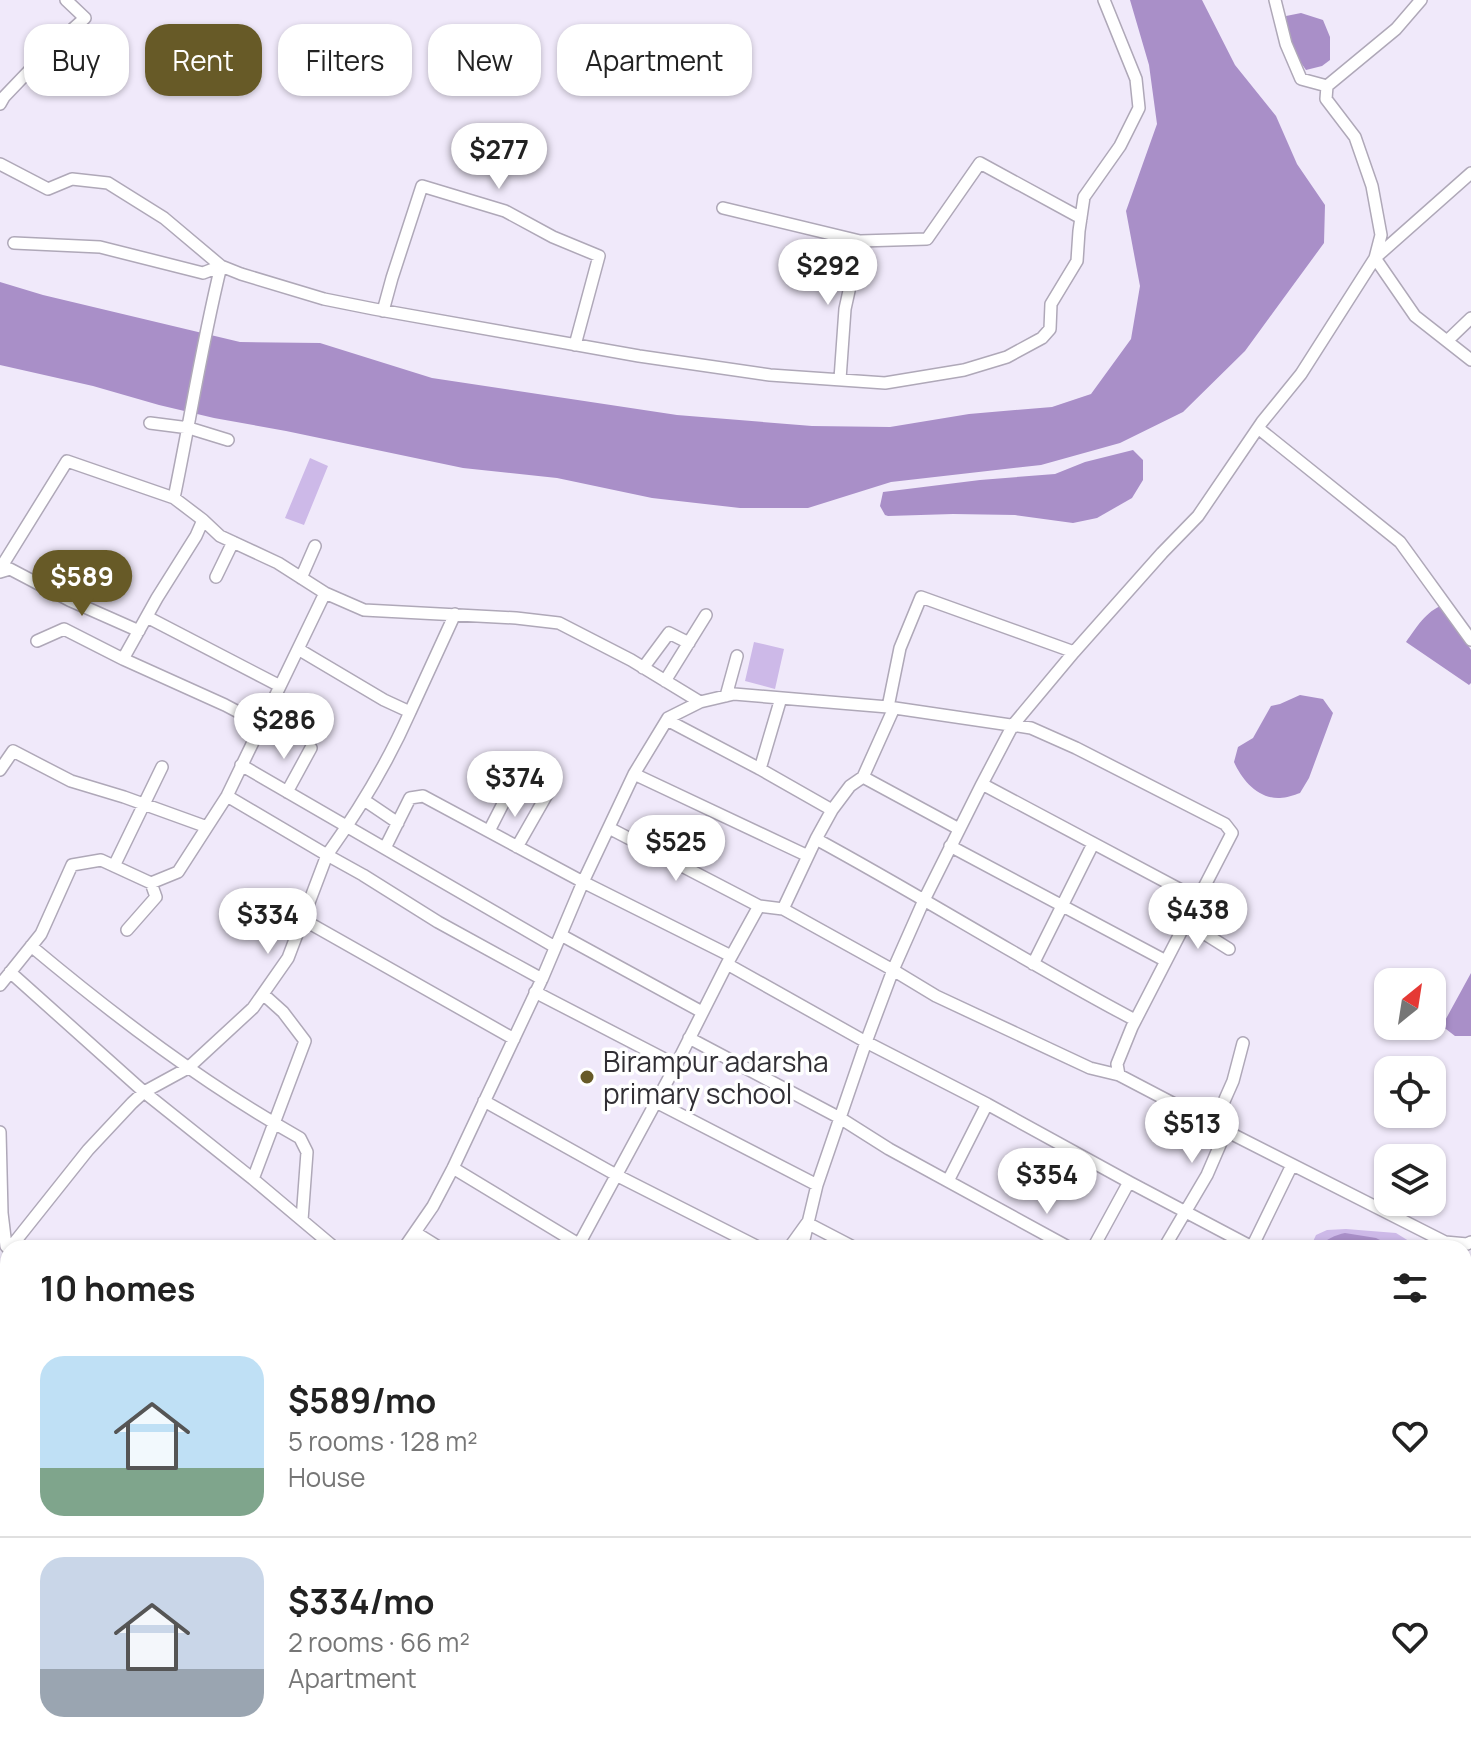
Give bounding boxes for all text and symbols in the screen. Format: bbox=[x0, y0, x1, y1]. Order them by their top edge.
chip: Buy bbox=[24, 24, 129, 96]
chip: Rent bbox=[145, 24, 262, 96]
chip: Filters bbox=[278, 24, 412, 96]
chip: New bbox=[428, 24, 541, 96]
chip: Apartment bbox=[557, 24, 752, 96]
pin: $277 bbox=[452, 123, 546, 191]
text: $277 bbox=[469, 131, 529, 167]
pin: $292 bbox=[781, 239, 875, 307]
text: $292 bbox=[796, 247, 860, 283]
pin: $589 bbox=[35, 550, 129, 618]
text: $589 bbox=[50, 558, 114, 594]
pin: $286 bbox=[237, 693, 331, 761]
text: $286 bbox=[252, 701, 316, 737]
pin: $374 bbox=[468, 751, 562, 819]
text: $374 bbox=[485, 759, 545, 795]
pin: $525 bbox=[629, 815, 723, 883]
text: $525 bbox=[645, 823, 707, 859]
pin: $438 bbox=[1151, 883, 1245, 951]
pin: $334 bbox=[221, 888, 315, 956]
text: $438 bbox=[1166, 891, 1230, 927]
text: $334 bbox=[237, 896, 299, 932]
north arrow bbox=[1374, 968, 1446, 1040]
map controls bbox=[1374, 968, 1446, 1216]
place label: Birampur adarsha primary school bbox=[603, 1042, 829, 1112]
button: locate bbox=[1374, 1056, 1446, 1128]
marker: Birampur adarsha primary school bbox=[578, 1068, 596, 1086]
pin: $513 bbox=[1145, 1097, 1239, 1165]
text: $513 bbox=[1163, 1105, 1221, 1141]
button: layers bbox=[1374, 1144, 1446, 1216]
pin: $354 bbox=[1000, 1148, 1094, 1216]
text: $354 bbox=[1016, 1156, 1078, 1192]
text: 10 homes bbox=[40, 1265, 196, 1311]
icon: filters bbox=[1388, 1266, 1432, 1310]
text: $589/mo bbox=[288, 1377, 436, 1423]
icon: home bbox=[104, 1388, 200, 1484]
icon: heart bbox=[1388, 1414, 1432, 1458]
text: 5 rooms · 128 m² bbox=[288, 1423, 478, 1459]
text: House bbox=[288, 1459, 365, 1495]
text: $334/mo bbox=[288, 1578, 435, 1624]
icon: home bbox=[104, 1589, 200, 1685]
icon: heart bbox=[1388, 1615, 1432, 1659]
text: 2 rooms · 66 m² bbox=[288, 1624, 470, 1660]
text: Apartment bbox=[288, 1660, 417, 1696]

